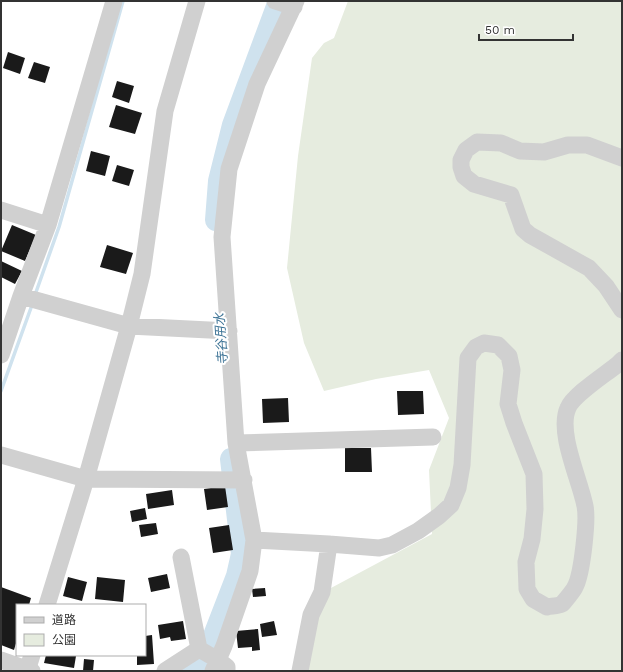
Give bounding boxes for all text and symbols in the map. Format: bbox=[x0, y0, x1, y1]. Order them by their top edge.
scale bar bbox=[479, 16, 573, 42]
text: 50 m bbox=[485, 23, 515, 37]
water label: 寺谷用水 bbox=[212, 311, 230, 365]
legend bbox=[16, 604, 146, 656]
text: 道路 bbox=[52, 613, 76, 627]
text: 公園 bbox=[52, 633, 76, 647]

